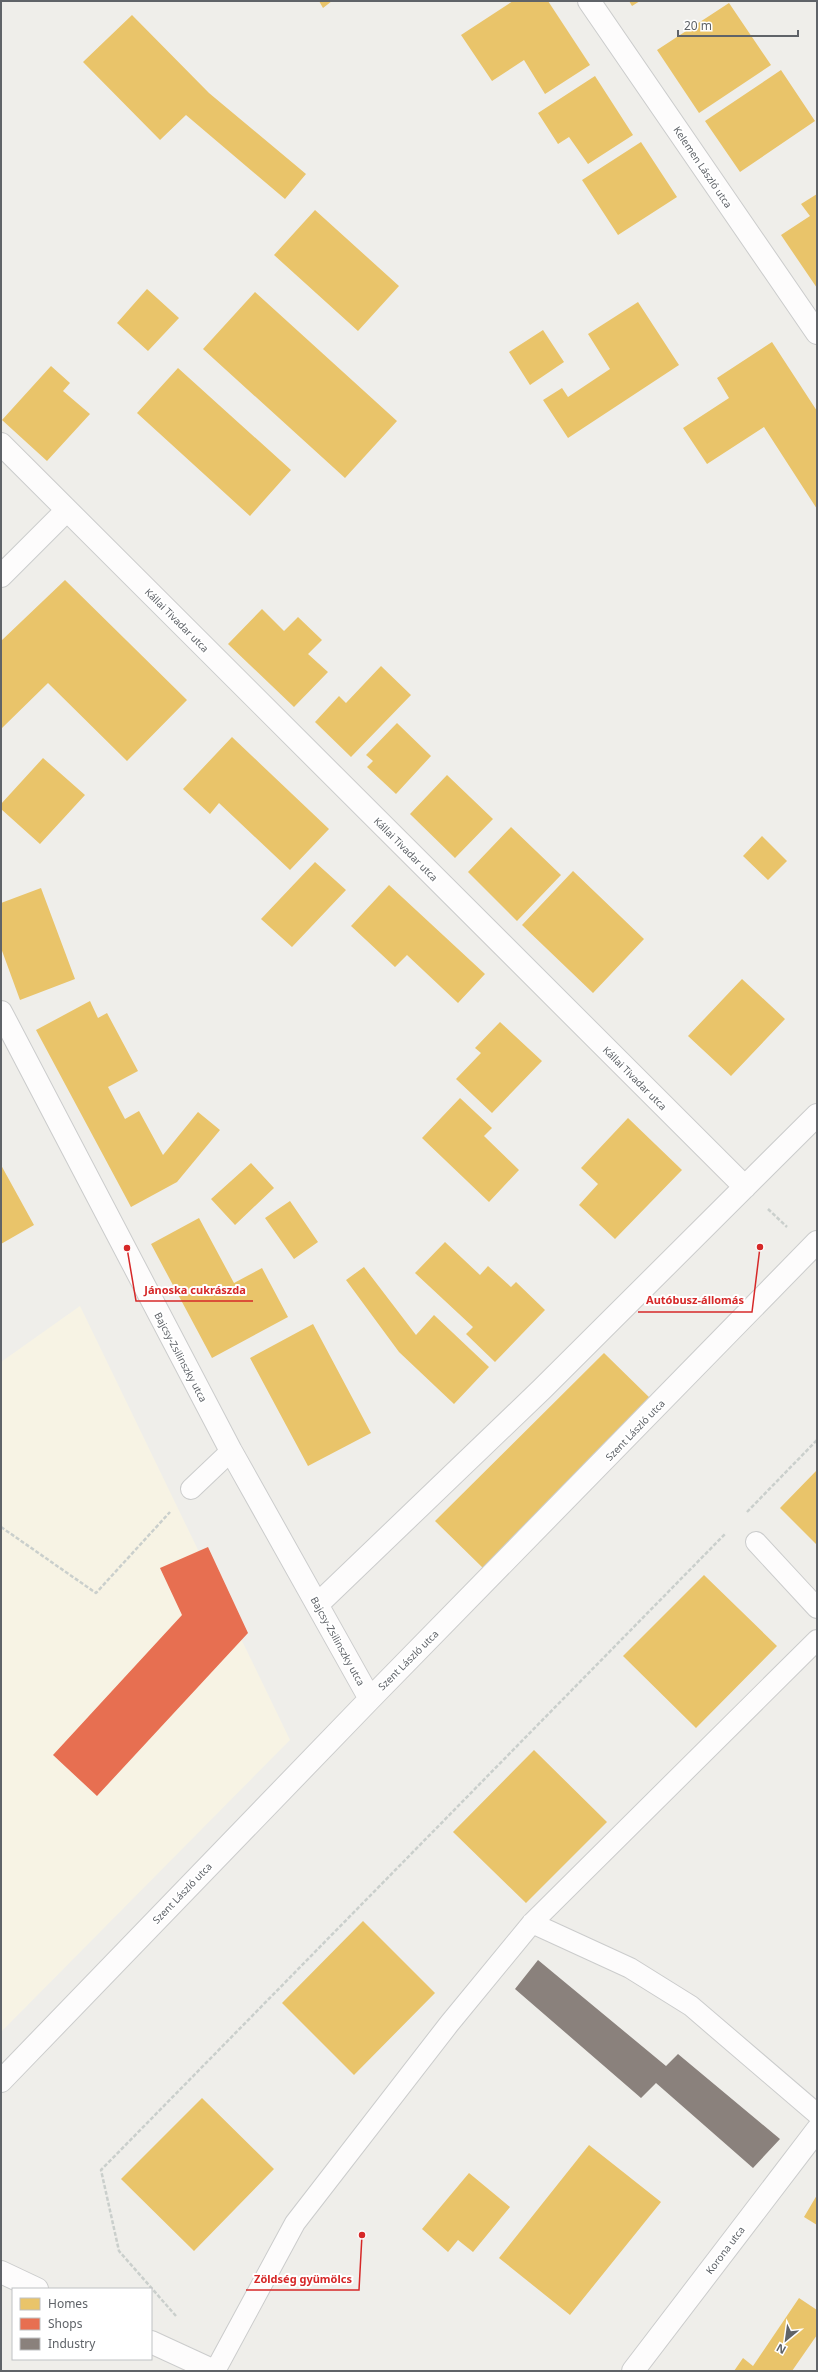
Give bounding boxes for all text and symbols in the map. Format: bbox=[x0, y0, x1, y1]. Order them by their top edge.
scale bar bbox=[678, 12, 798, 38]
text: 20 m bbox=[684, 17, 712, 34]
street label: Kelemen László utca bbox=[670, 123, 736, 211]
street label: Kállai Tivadar utca bbox=[142, 585, 212, 655]
street label: Kállai Tivadar utca bbox=[371, 814, 441, 884]
street label: Kállai Tivadar utca bbox=[600, 1043, 670, 1113]
callout: Jánoska cukrászda bbox=[136, 1278, 253, 1301]
text: Jánoska cukrászda bbox=[143, 1282, 246, 1297]
callout: Autóbusz-állomás bbox=[638, 1289, 752, 1312]
text: Autóbusz-állomás bbox=[646, 1292, 744, 1307]
street label: Bajcsy-Zsilinszky utca bbox=[151, 1310, 211, 1404]
street label: Szent László utca bbox=[602, 1396, 668, 1464]
street label: Bajcsy-Zsilinszky utca bbox=[308, 1594, 368, 1688]
street label: Szent László utca bbox=[375, 1627, 441, 1693]
street label: Szent László utca bbox=[149, 1859, 215, 1927]
street label: Korona utca bbox=[702, 2223, 748, 2277]
callout: Zöldség gyümölcs bbox=[246, 2267, 359, 2290]
text: Zöldség gyümölcs bbox=[254, 2271, 352, 2286]
legend bbox=[12, 2288, 152, 2360]
text: Homes bbox=[48, 2295, 88, 2312]
text: Shops bbox=[48, 2315, 83, 2332]
north arrow bbox=[766, 2320, 806, 2360]
text: Industry bbox=[48, 2335, 96, 2352]
text: N bbox=[773, 2340, 788, 2358]

